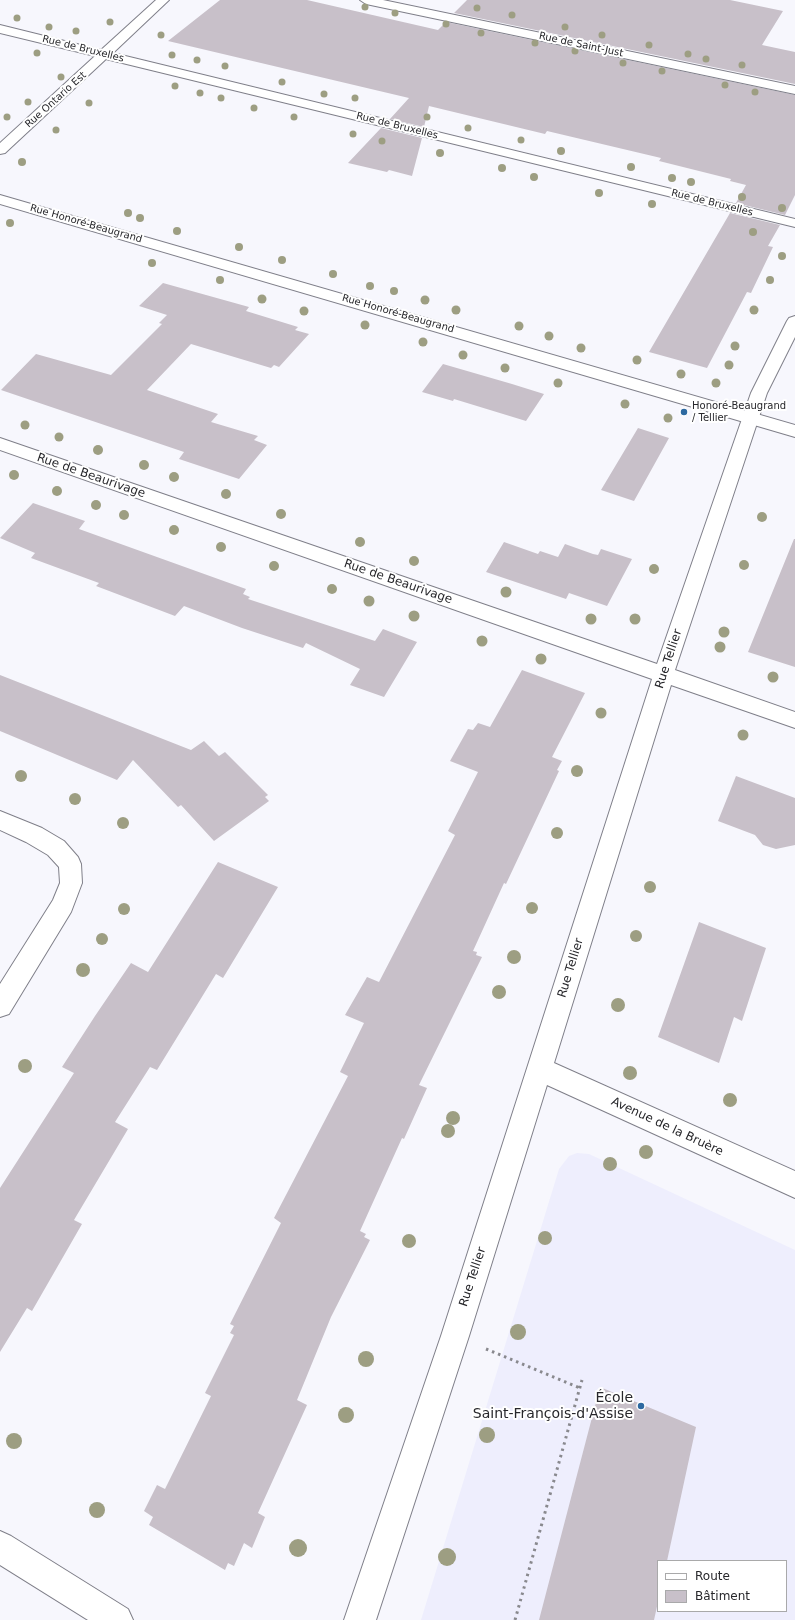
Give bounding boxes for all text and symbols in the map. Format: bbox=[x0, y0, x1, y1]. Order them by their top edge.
street label: Rue de Saint-Just bbox=[538, 30, 624, 60]
street label: Rue de Bruxelles bbox=[41, 33, 125, 65]
street label: Rue Ontario Est bbox=[23, 69, 89, 131]
street label: Rue de Bruxelles bbox=[355, 110, 439, 142]
street label: Rue de Bruxelles bbox=[670, 187, 754, 219]
street label: Rue Honoré-Beaugrand bbox=[28, 202, 144, 246]
street label: Rue Honoré-Beaugrand bbox=[340, 292, 456, 336]
place label: Honoré-Beaugrand / Tellier bbox=[692, 400, 786, 424]
marker: Honoré-Beaugrand / Tellier bbox=[679, 407, 689, 417]
street label: Rue de Beaurivage bbox=[35, 451, 147, 501]
street label: Rue de Beaurivage bbox=[342, 557, 454, 607]
street label: Rue Tellier bbox=[653, 627, 685, 691]
street label: Rue Tellier bbox=[555, 936, 587, 1000]
street label: Avenue de la Bruère bbox=[609, 1095, 725, 1159]
street label: Rue Tellier bbox=[457, 1245, 489, 1309]
place label: École Saint-François-d'Assise bbox=[473, 1390, 633, 1422]
marker: École Saint-François-d'Assise bbox=[636, 1401, 646, 1411]
legend bbox=[657, 1560, 787, 1612]
text: Route bbox=[695, 1569, 730, 1583]
text: Bâtiment bbox=[695, 1589, 750, 1603]

